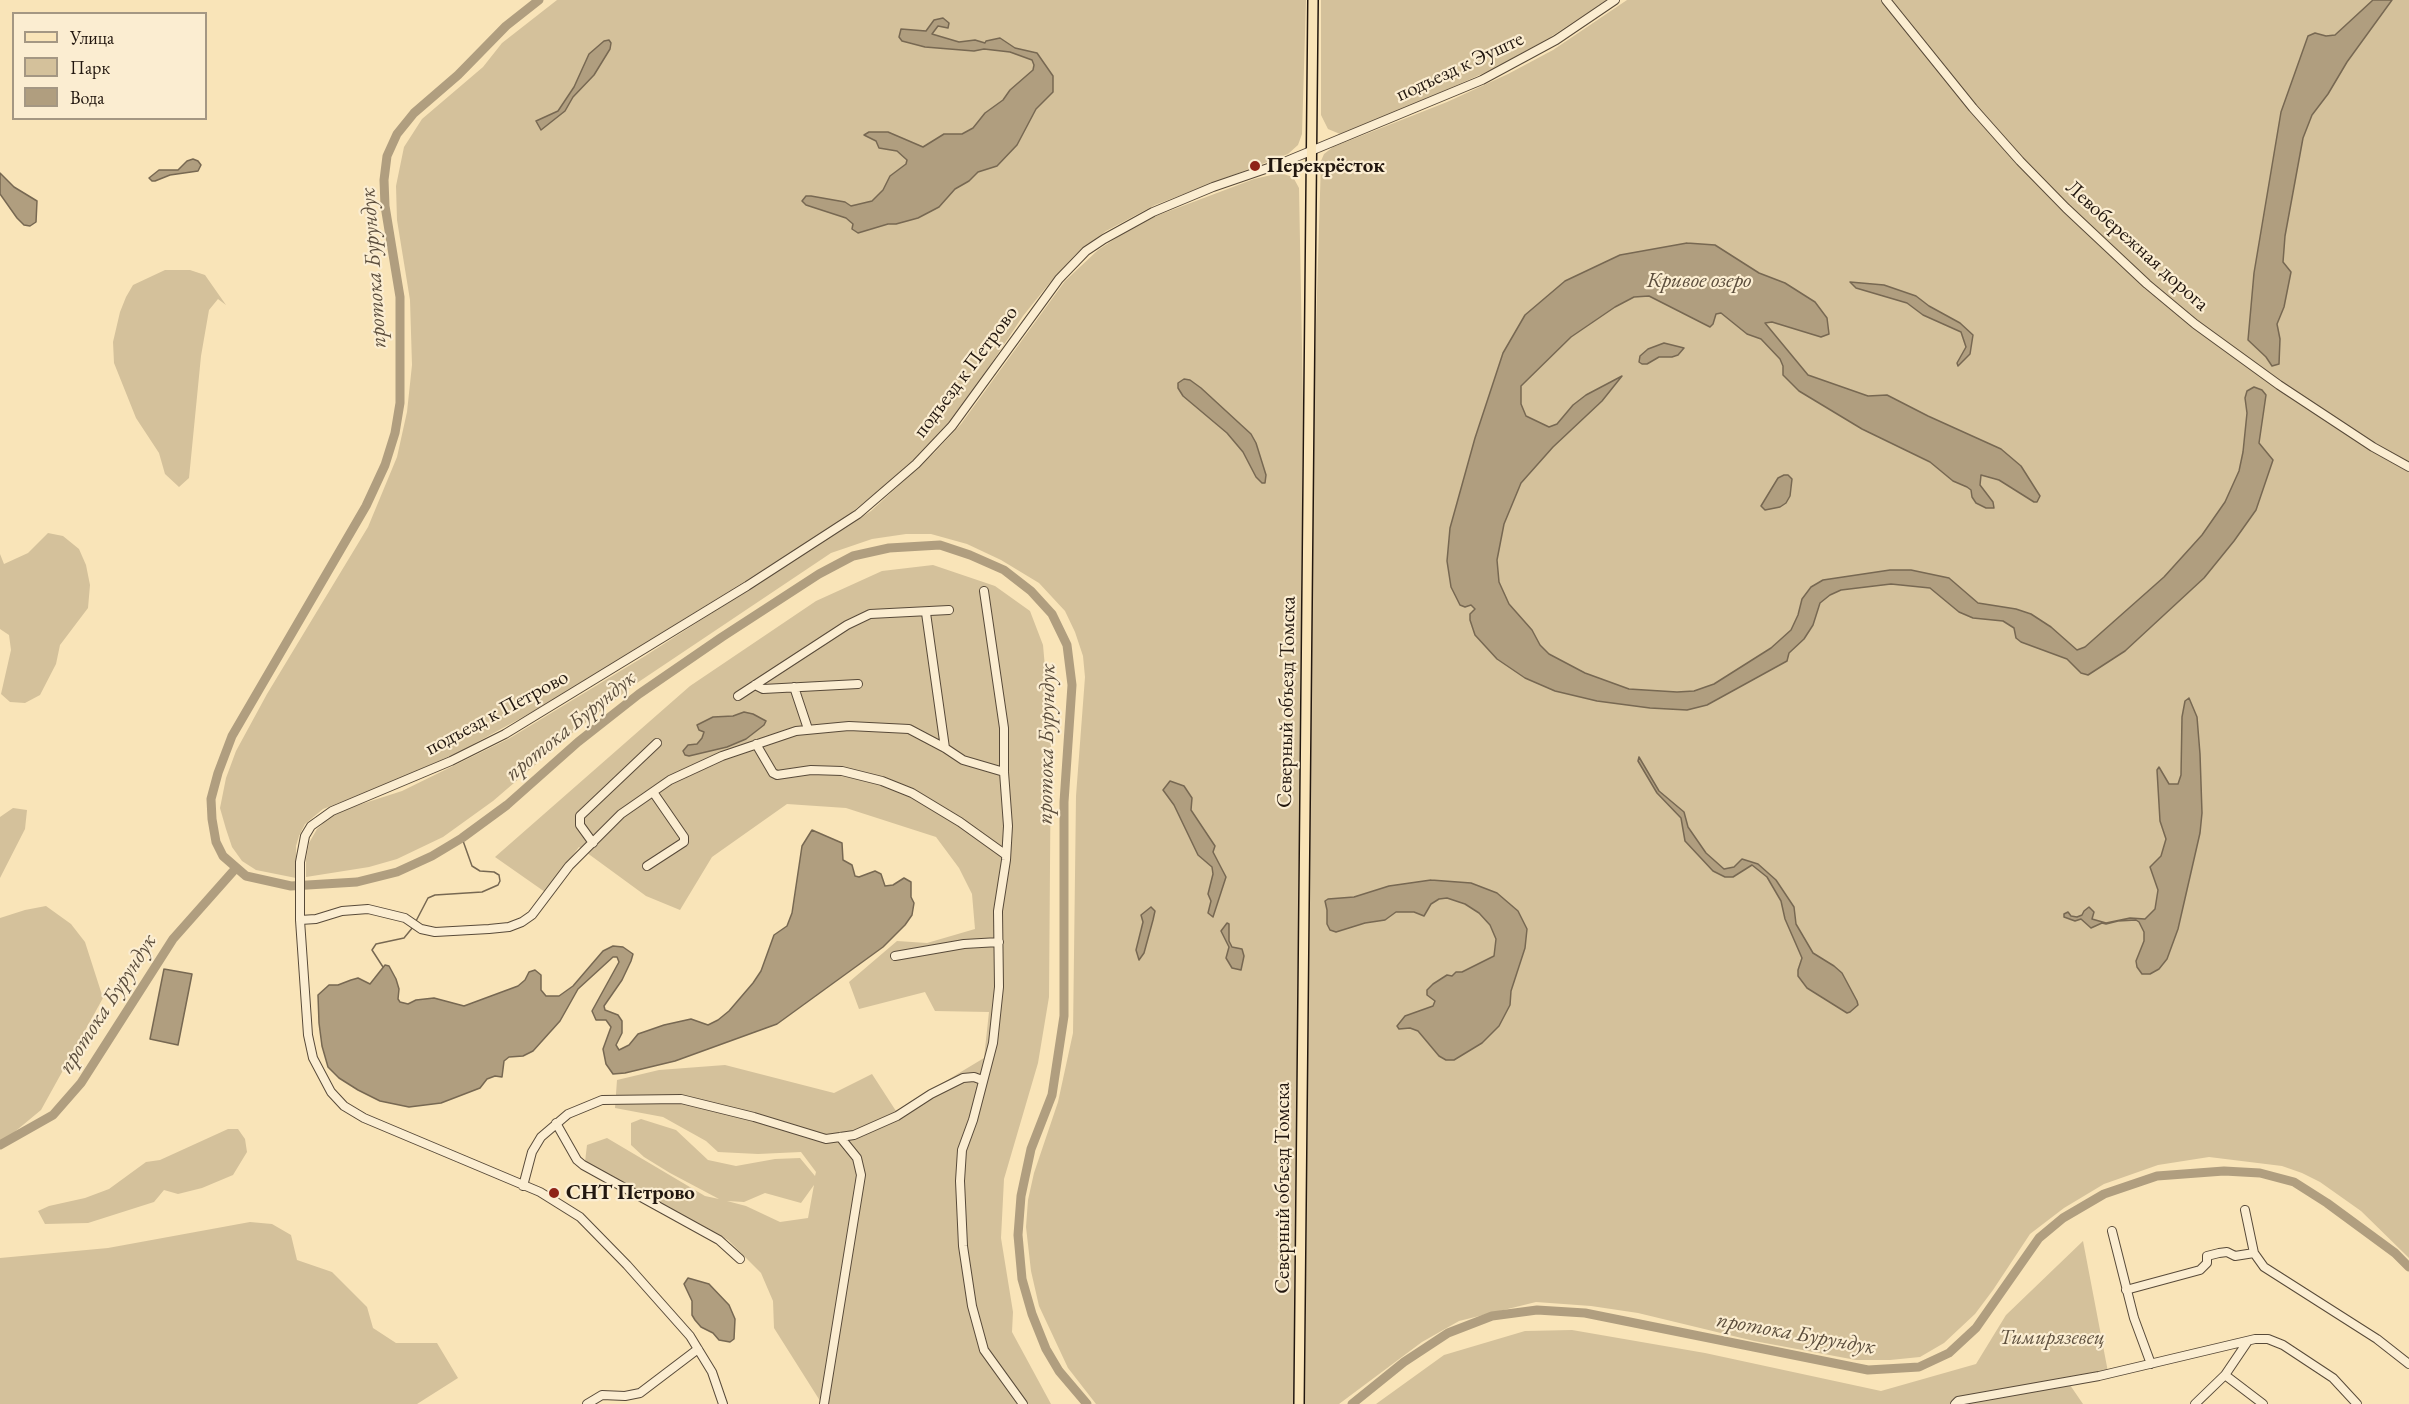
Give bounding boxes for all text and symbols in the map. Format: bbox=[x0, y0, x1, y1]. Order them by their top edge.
legend bbox=[12, 12, 207, 120]
text: Улица bbox=[70, 26, 114, 49]
street label: подъезд к Эуште bbox=[1392, 26, 1528, 108]
text: Парк bbox=[70, 56, 110, 79]
text: Вода bbox=[70, 86, 104, 109]
place label: Перекрёсток bbox=[1267, 153, 1385, 179]
marker: Перекрёсток bbox=[1248, 159, 1262, 173]
street label: Левобережная дорога bbox=[2060, 175, 2214, 317]
water label: протока Бурундук bbox=[355, 187, 393, 349]
water label: Кривое озеро bbox=[1647, 268, 1751, 294]
street label: подъезд к Петрово bbox=[908, 301, 1024, 443]
street label: Северный объезд Томска bbox=[1273, 596, 1301, 808]
water label: протока Бурундук bbox=[1032, 663, 1062, 825]
street label: подъезд к Петрово bbox=[421, 665, 573, 761]
water label: протока Бурундук bbox=[500, 665, 642, 787]
water label: протока Бурундук bbox=[53, 929, 163, 1079]
street label: Северный объезд Томска bbox=[1270, 1082, 1296, 1294]
place label: СНТ Петрово bbox=[566, 1180, 695, 1206]
marker: СНТ Петрово bbox=[547, 1186, 561, 1200]
water label: протока Бурундук bbox=[1715, 1307, 1877, 1361]
park label: Тимирязевец bbox=[1999, 1325, 2105, 1351]

